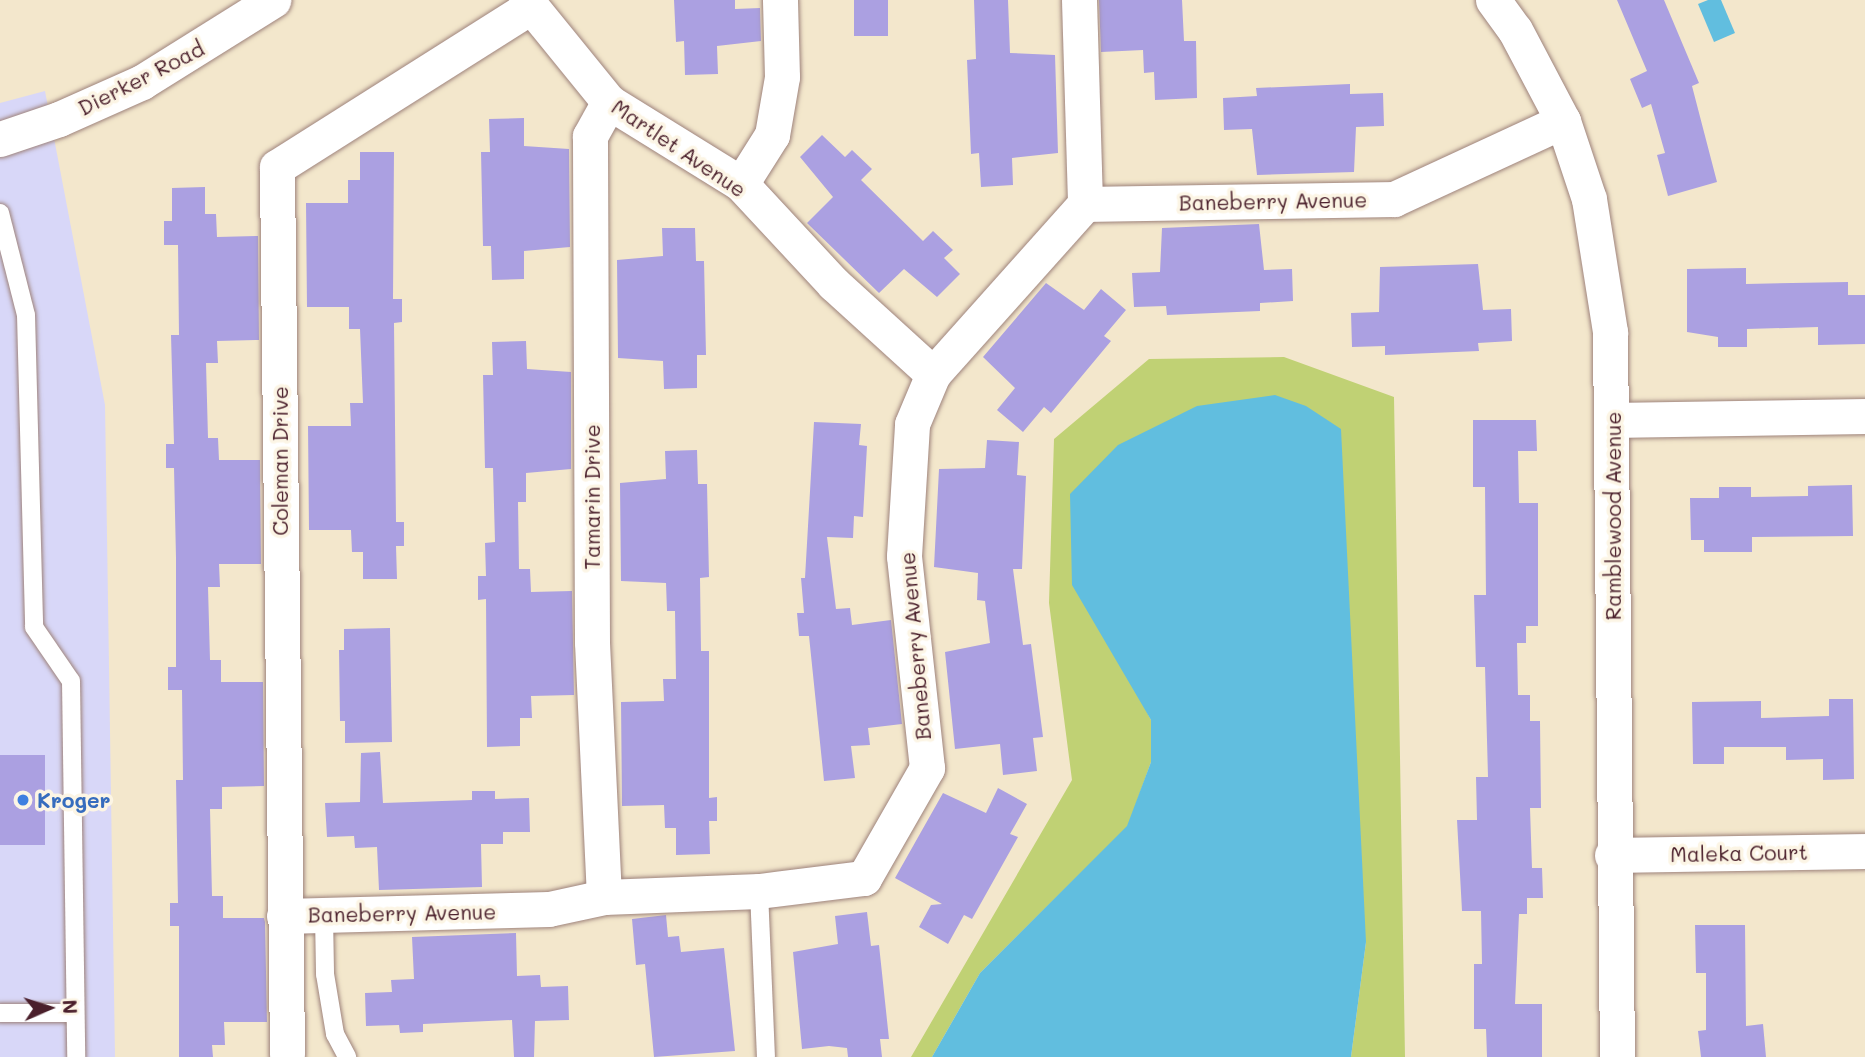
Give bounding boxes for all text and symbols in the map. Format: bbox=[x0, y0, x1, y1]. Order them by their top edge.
street label: Dierker Road bbox=[74, 35, 208, 121]
street label: Martlet Avenue bbox=[607, 94, 751, 202]
street label: Baneberry Avenue bbox=[1179, 187, 1367, 215]
street label: Coleman Drive bbox=[267, 386, 293, 536]
street label: Ramblewood Avenue bbox=[1600, 412, 1626, 620]
street label: Tamarin Drive bbox=[579, 424, 605, 570]
street label: Baneberry Avenue bbox=[894, 551, 936, 741]
place label: Kroger bbox=[37, 787, 110, 813]
marker: Kroger bbox=[15, 792, 31, 808]
street label: Maleka Court bbox=[1670, 839, 1808, 867]
street label: Baneberry Avenue bbox=[308, 899, 496, 927]
north arrow bbox=[14, 973, 84, 1043]
text: N bbox=[58, 999, 83, 1015]

